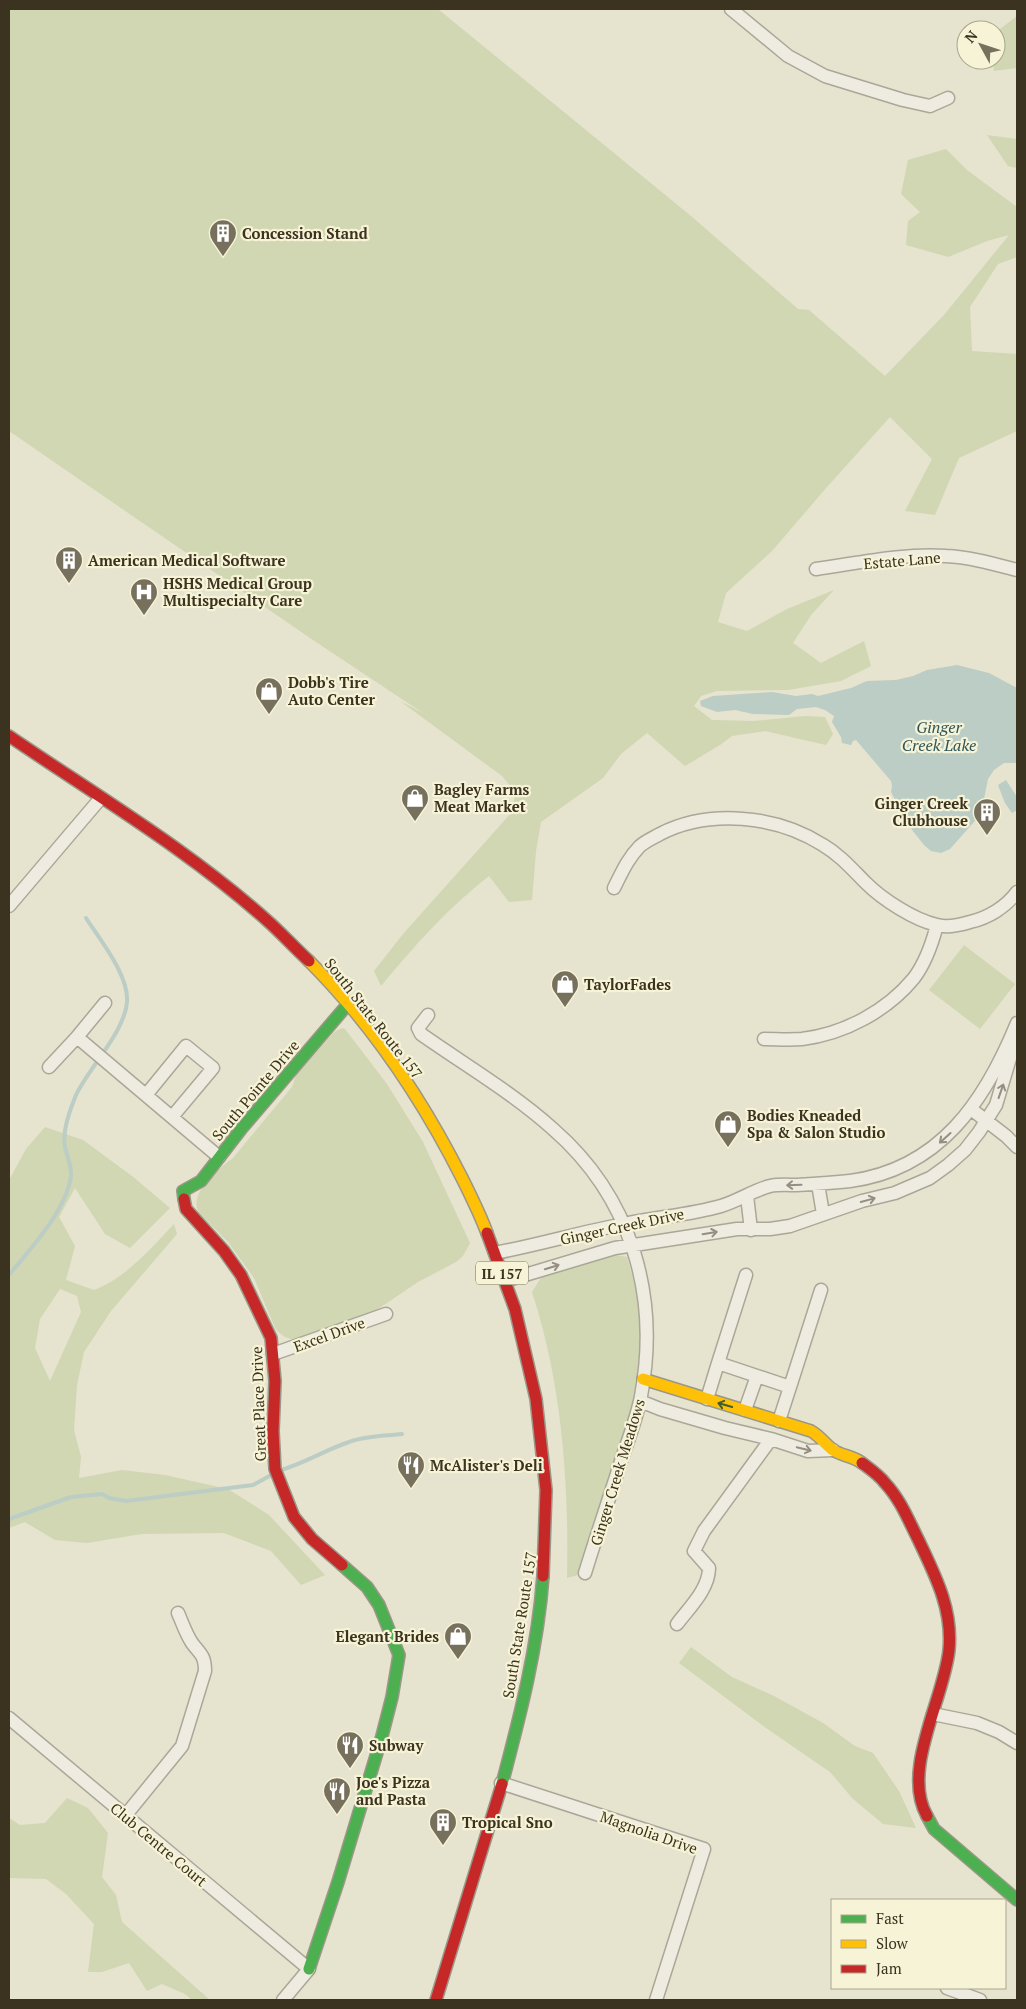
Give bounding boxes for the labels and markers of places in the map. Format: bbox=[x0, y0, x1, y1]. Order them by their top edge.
building icon: Concession Stand bbox=[208, 218, 238, 257]
place label: Concession Stand bbox=[242, 223, 368, 243]
building icon: American Medical Software bbox=[54, 545, 84, 584]
place label: American Medical Software bbox=[88, 550, 286, 570]
place label: HSHS Medical Group Multispecialty Care bbox=[163, 573, 312, 610]
hospital icon: HSHS Medical Group Multispecialty Care bbox=[129, 577, 159, 616]
place label: Dobb's Tire Auto Center bbox=[288, 672, 375, 709]
shop icon: Dobb's Tire Auto Center bbox=[254, 676, 284, 715]
place label: Bagley Farms Meat Market bbox=[434, 779, 530, 816]
shop icon: Bagley Farms Meat Market bbox=[400, 783, 430, 822]
place label: Ginger Creek Clubhouse bbox=[875, 793, 968, 830]
building icon: Ginger Creek Clubhouse bbox=[972, 797, 1002, 836]
shop icon: TaylorFades bbox=[550, 969, 580, 1008]
place label: TaylorFades bbox=[584, 974, 671, 994]
place label: Bodies Kneaded Spa & Salon Studio bbox=[747, 1105, 885, 1142]
shop icon: Bodies Kneaded Spa & Salon Studio bbox=[713, 1109, 743, 1148]
restaurant icon: McAlister's Deli bbox=[396, 1450, 426, 1489]
place label: McAlister's Deli bbox=[430, 1455, 543, 1475]
shop icon: Elegant Brides bbox=[443, 1621, 473, 1660]
place label: Elegant Brides bbox=[335, 1626, 439, 1646]
restaurant icon: Subway bbox=[335, 1730, 365, 1769]
place label: Subway bbox=[369, 1735, 424, 1755]
place label: Joe's Pizza and Pasta bbox=[356, 1772, 431, 1809]
restaurant icon: Joe's Pizza and Pasta bbox=[322, 1776, 352, 1815]
building icon: Tropical Sno bbox=[428, 1807, 458, 1846]
place label: Tropical Sno bbox=[462, 1812, 553, 1832]

